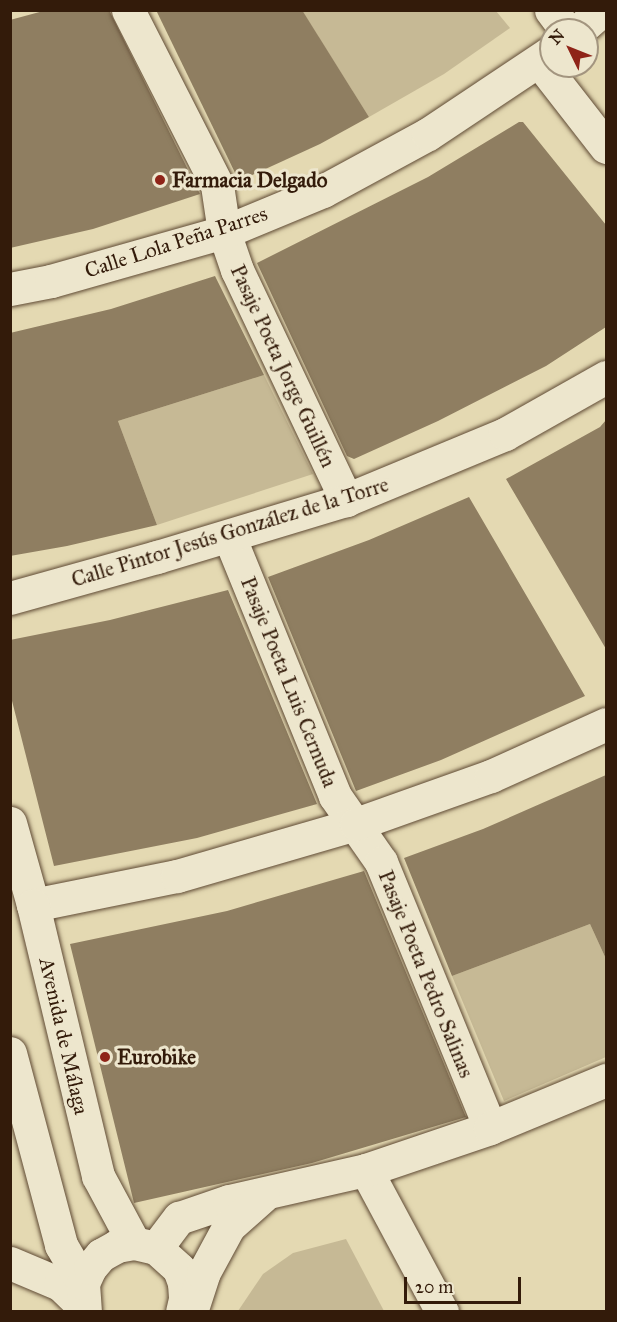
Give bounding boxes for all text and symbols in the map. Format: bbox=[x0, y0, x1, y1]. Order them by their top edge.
north arrow bbox=[539, 18, 599, 78]
text: N bbox=[545, 25, 569, 48]
place label: Farmacia Delgado bbox=[172, 167, 327, 193]
marker: Farmacia Delgado bbox=[153, 173, 167, 187]
street label: Calle Lola Peña Parres bbox=[82, 201, 270, 283]
street label: Pasaje Poeta Jorge Guillén bbox=[225, 261, 341, 471]
street label: Calle Pintor Jesús González de la Torre bbox=[68, 472, 392, 592]
street label: Pasaje Poeta Luis Cernuda bbox=[235, 573, 343, 791]
street label: Pasaje Poeta Pedro Salinas bbox=[373, 867, 479, 1081]
street label: Avenida de Málaga bbox=[34, 955, 94, 1117]
place label: Eurobike bbox=[117, 1044, 196, 1070]
marker: Eurobike bbox=[98, 1050, 112, 1064]
scale bar bbox=[407, 1265, 524, 1303]
text: 20 m bbox=[415, 1276, 453, 1298]

